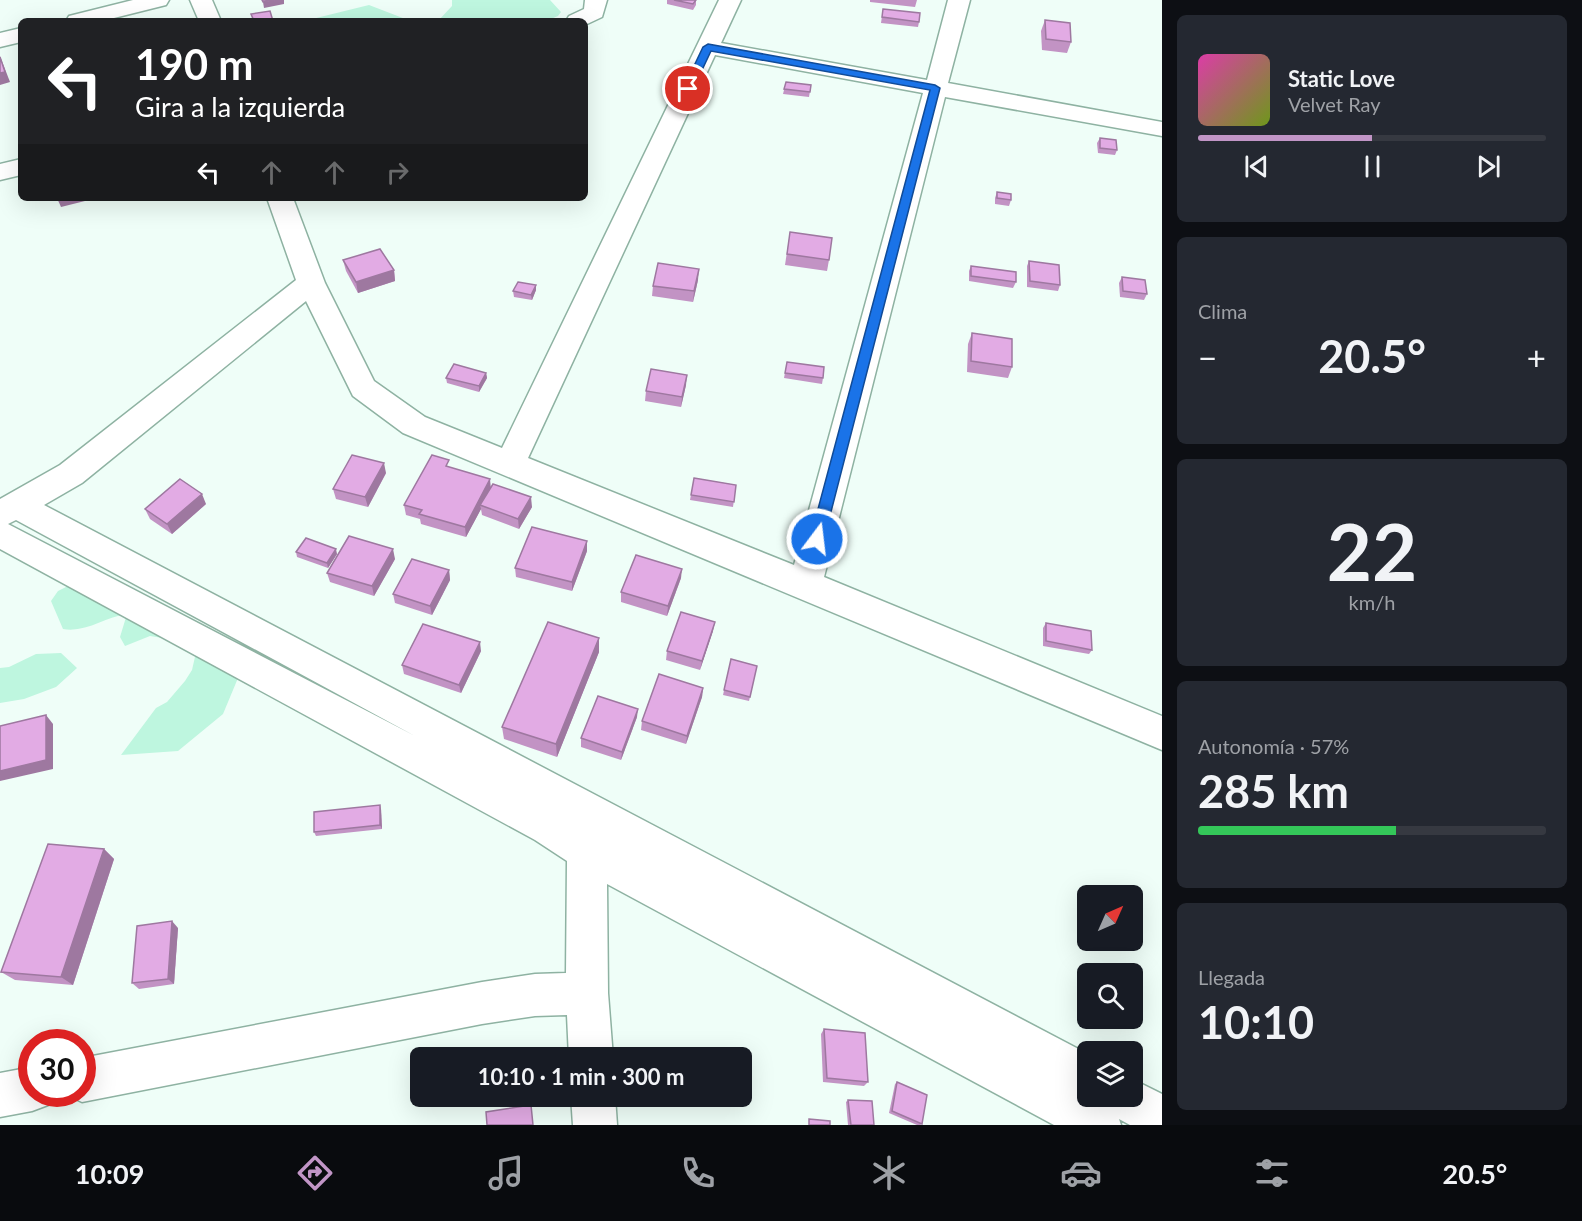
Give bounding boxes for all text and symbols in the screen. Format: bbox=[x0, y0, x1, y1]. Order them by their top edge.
text: 190 m bbox=[135, 39, 253, 89]
icon: left bbox=[36, 42, 114, 120]
pin bbox=[662, 63, 713, 114]
text: Static Love bbox=[1288, 65, 1395, 92]
icon: arrive bbox=[671, 72, 704, 105]
text: Gira a la izquierda bbox=[135, 90, 345, 123]
text: Velvet Ray bbox=[1288, 92, 1381, 116]
icon: previous bbox=[1240, 150, 1273, 183]
icon: pause bbox=[1356, 150, 1389, 183]
icon: next bbox=[1472, 150, 1505, 183]
icon: left bbox=[192, 156, 225, 189]
icon: ahead bbox=[255, 156, 288, 189]
icon: ahead bbox=[318, 156, 351, 189]
icon: right bbox=[381, 156, 414, 189]
text: Clima bbox=[1198, 299, 1247, 323]
text: 20.5° bbox=[1318, 329, 1426, 383]
text: − bbox=[1198, 337, 1217, 377]
text: + bbox=[1527, 337, 1546, 377]
text: 22 bbox=[1327, 504, 1417, 598]
position arrow bbox=[785, 507, 849, 571]
text: km/h bbox=[1349, 590, 1395, 614]
text: Autonomía · 57% bbox=[1198, 734, 1349, 758]
text: 285 km bbox=[1198, 764, 1349, 818]
north arrow bbox=[1077, 885, 1143, 951]
map controls bbox=[1077, 885, 1143, 1107]
button: search bbox=[1077, 963, 1143, 1029]
text: Llegada bbox=[1198, 965, 1265, 989]
text: 10:10 bbox=[1198, 995, 1314, 1049]
speed limit sign: 30 bbox=[18, 1029, 96, 1107]
button: layers bbox=[1077, 1041, 1143, 1107]
text: 10:10 · 1 min · 300 m bbox=[478, 1063, 684, 1090]
icon: directions bbox=[294, 1152, 336, 1194]
icon: music bbox=[485, 1152, 527, 1194]
icon: phone bbox=[677, 1152, 719, 1194]
icon: climate bbox=[868, 1152, 910, 1194]
icon: car bbox=[1060, 1152, 1102, 1194]
icon: filters bbox=[1251, 1152, 1293, 1194]
text: 10:09 bbox=[75, 1157, 144, 1190]
text: 20.5° bbox=[1443, 1157, 1507, 1190]

